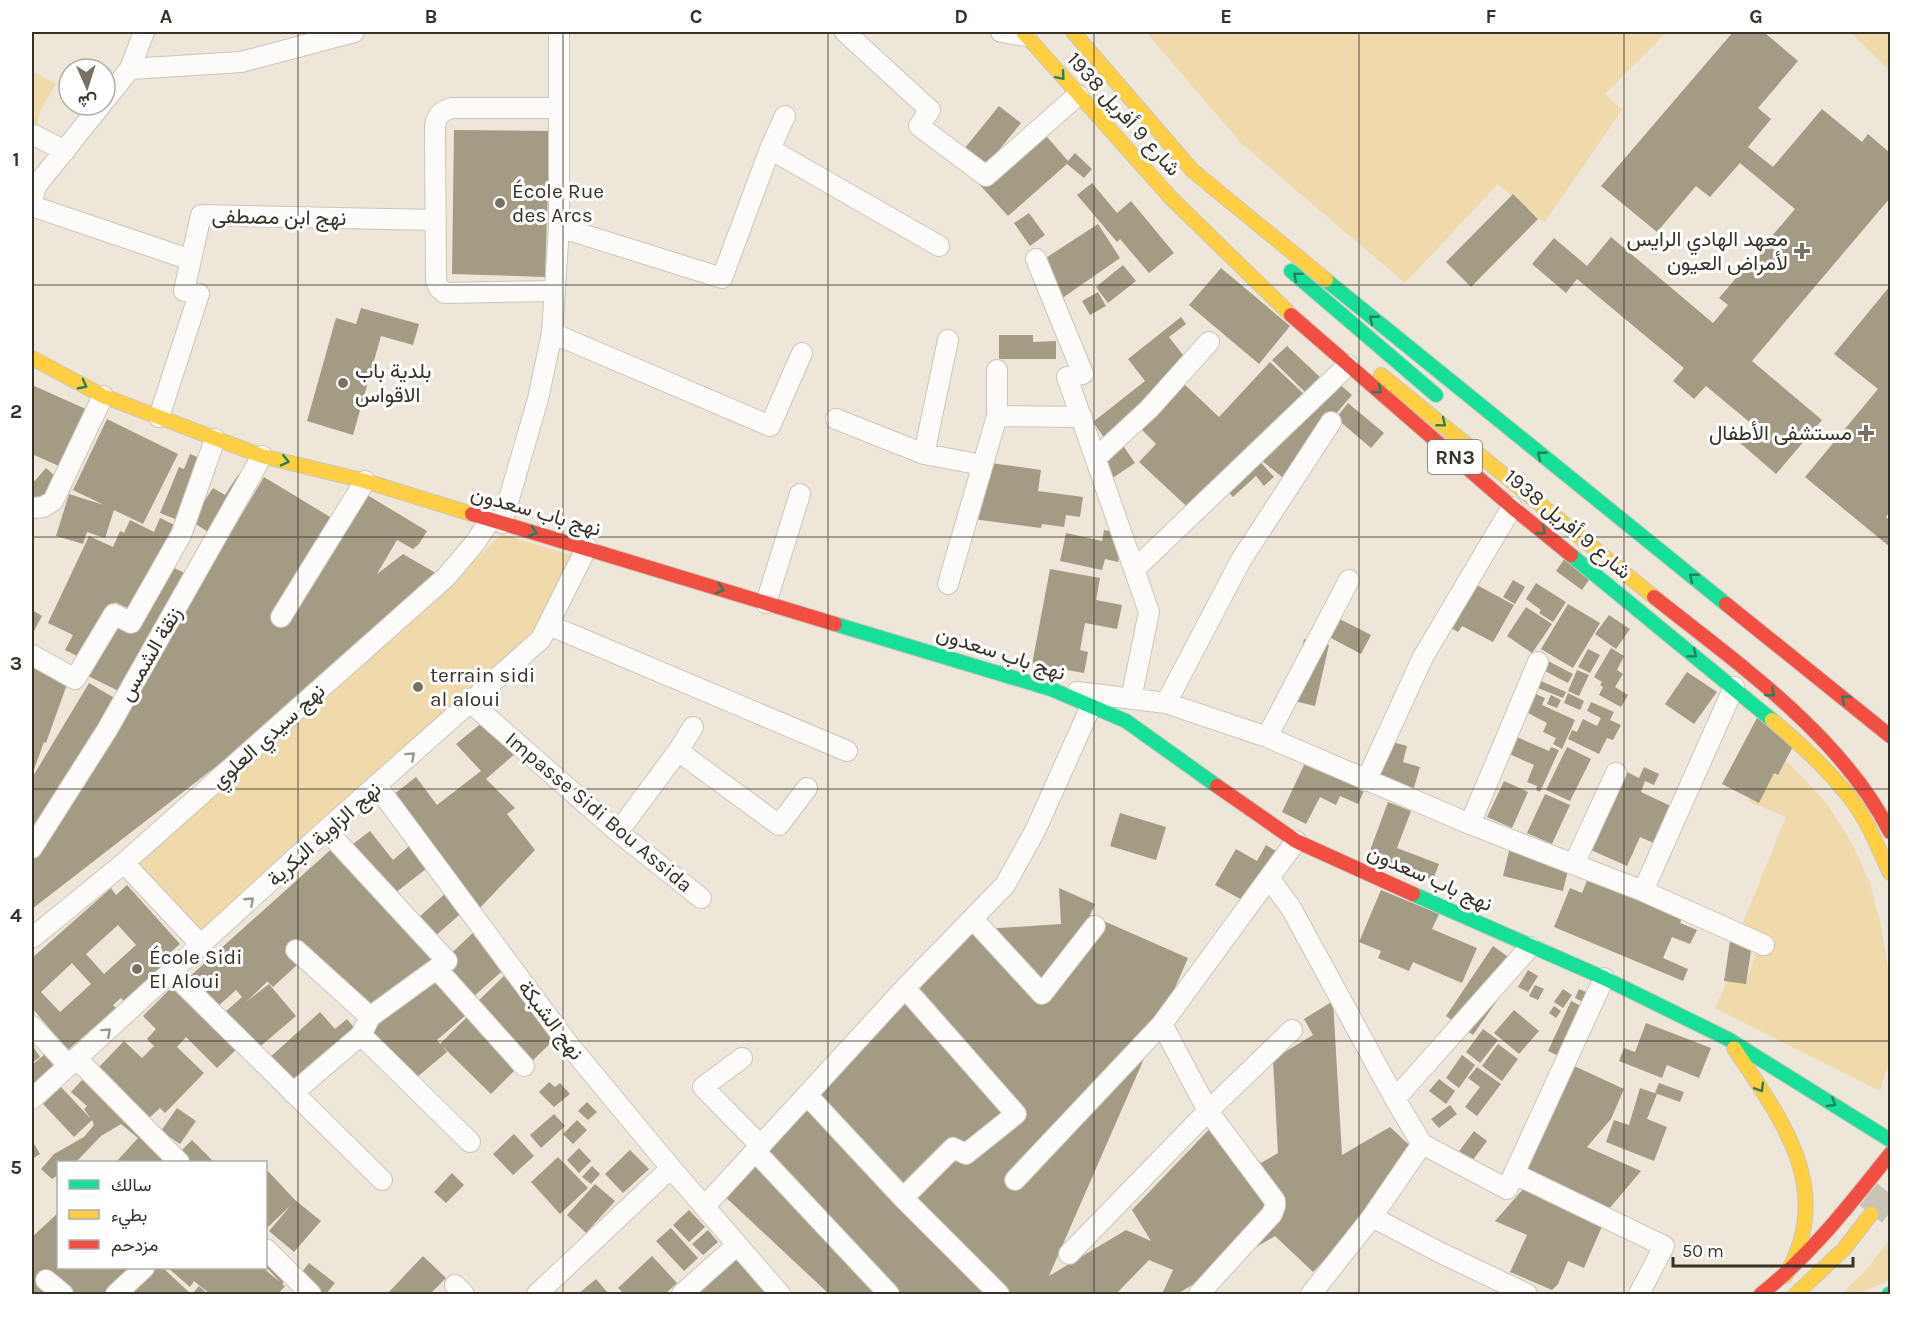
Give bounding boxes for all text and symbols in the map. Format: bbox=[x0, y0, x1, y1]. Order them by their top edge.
text: A bbox=[160, 5, 173, 28]
text: B bbox=[425, 5, 437, 28]
text: C bbox=[690, 5, 702, 28]
text: D bbox=[954, 5, 968, 28]
text: E bbox=[1220, 5, 1232, 28]
text: F bbox=[1486, 5, 1497, 28]
text: G bbox=[1749, 5, 1763, 28]
street label: شارع 9 أفريل 1938 bbox=[1061, 47, 1186, 182]
north arrow bbox=[57, 57, 117, 117]
one-way arrow bbox=[1054, 69, 1065, 80]
text: ش bbox=[78, 91, 98, 111]
text: 1 bbox=[12, 148, 20, 171]
place label: École Rue des Arcs bbox=[512, 179, 604, 227]
marker: École Rue des Arcs bbox=[493, 196, 507, 210]
street label: نهج ابن مصطفى bbox=[211, 204, 346, 232]
place label: معهد الهادي الرايس لأمراض العيون bbox=[1626, 227, 1788, 276]
marker: معهد الهادي الرايس لأمراض العيون bbox=[1793, 242, 1811, 260]
one-way arrow bbox=[1293, 273, 1304, 284]
one-way arrow bbox=[1369, 315, 1380, 326]
place label: بلدية باب الاقواس bbox=[355, 359, 432, 408]
marker: بلدية باب الاقواس bbox=[336, 376, 350, 390]
one-way arrow bbox=[77, 378, 87, 389]
one-way arrow bbox=[1371, 383, 1382, 394]
text: 2 bbox=[10, 400, 22, 423]
one-way arrow bbox=[1435, 416, 1446, 427]
place label: مستشفى الأطفال bbox=[1709, 421, 1852, 445]
marker: مستشفى الأطفال bbox=[1857, 424, 1875, 442]
road number: RN3 bbox=[1428, 440, 1482, 474]
one-way arrow bbox=[1537, 451, 1548, 462]
one-way arrow bbox=[280, 454, 290, 467]
street label: شارع 9 أفريل 1938 bbox=[1499, 464, 1636, 585]
street label: نهج باب سعدون bbox=[468, 481, 604, 543]
one-way arrow bbox=[1535, 523, 1546, 534]
one-way arrow bbox=[527, 525, 538, 537]
one-way arrow bbox=[1689, 573, 1700, 584]
one-way arrow bbox=[714, 581, 725, 594]
street label: زنقة الشمس bbox=[113, 603, 187, 706]
street label: نهج باب سعدون bbox=[933, 621, 1069, 687]
one-way arrow bbox=[1686, 646, 1697, 657]
text: 3 bbox=[10, 652, 22, 675]
place label: terrain sidi al aloui bbox=[430, 663, 535, 711]
street label: نهج سيدي العلوي bbox=[206, 679, 333, 797]
marker: terrain sidi al aloui bbox=[411, 680, 425, 694]
one-way arrow bbox=[1764, 686, 1775, 697]
one-way arrow bbox=[1841, 695, 1852, 706]
street label: Impasse Sidi Bou Assida bbox=[501, 727, 697, 897]
one-way arrow bbox=[404, 752, 414, 763]
street label: نهج الزاوية البكرية bbox=[262, 777, 387, 893]
street label: نهج باب سعدون bbox=[1363, 840, 1496, 918]
one-way arrow bbox=[243, 897, 254, 908]
text: 4 bbox=[10, 904, 22, 927]
place label: École Sidi El Aloui bbox=[149, 945, 242, 993]
marker: École Sidi El Aloui bbox=[130, 962, 144, 976]
street label: نهج الشبكة bbox=[512, 975, 589, 1066]
one-way arrow bbox=[100, 1028, 110, 1039]
one-way arrow bbox=[1753, 1082, 1765, 1092]
one-way arrow bbox=[1826, 1095, 1836, 1107]
text: 5 bbox=[10, 1156, 22, 1179]
legend bbox=[57, 1161, 267, 1269]
text: سالك bbox=[111, 1174, 151, 1196]
text: بطيء bbox=[111, 1204, 147, 1230]
scale bar bbox=[1673, 1230, 1853, 1268]
text: مزدحم bbox=[111, 1234, 158, 1257]
text: 50 m bbox=[1682, 1240, 1724, 1262]

